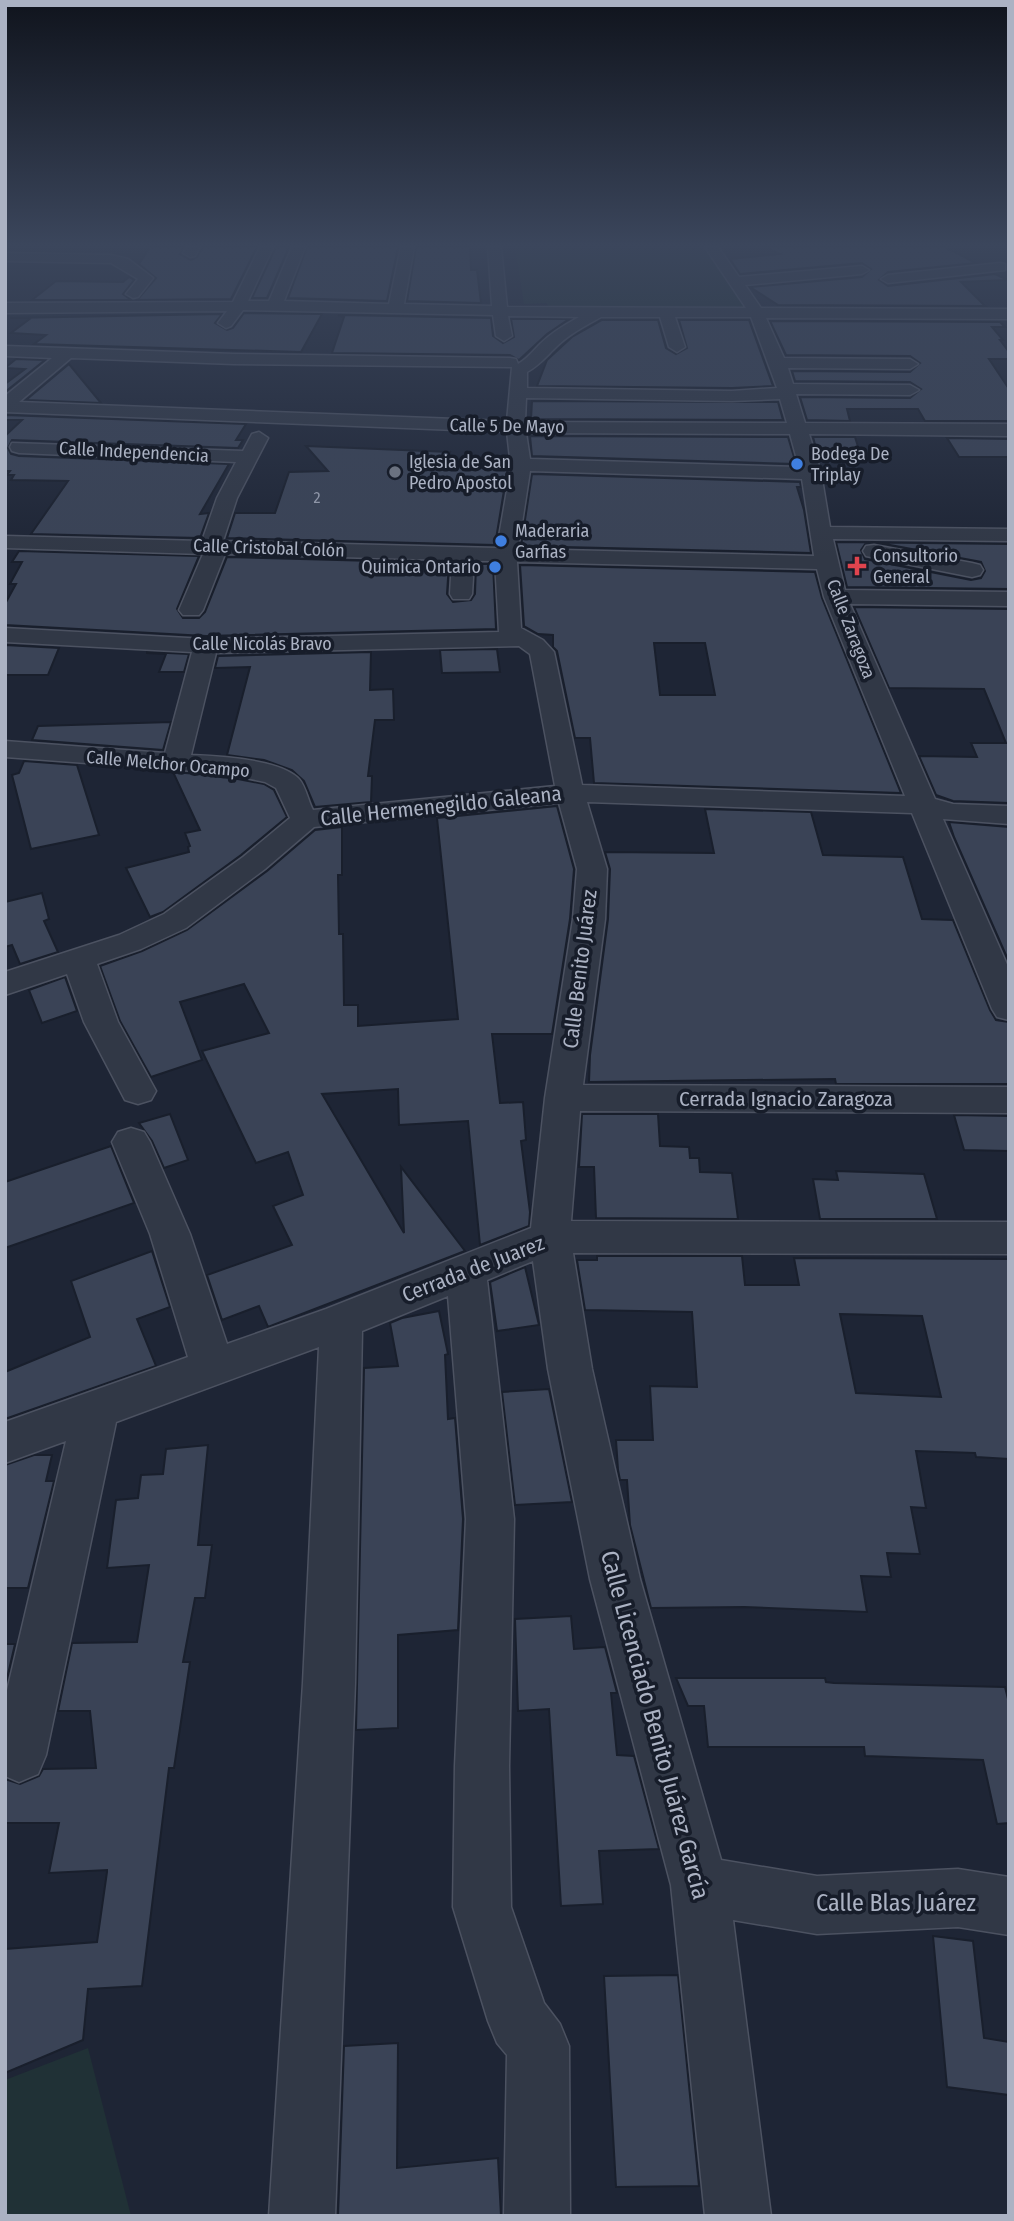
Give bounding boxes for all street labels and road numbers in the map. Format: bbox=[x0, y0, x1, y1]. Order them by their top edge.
street label: Calle 5 De Mayo bbox=[449, 414, 565, 438]
street label: Calle Independencia bbox=[59, 437, 210, 467]
street label: Calle Cristobal Colón bbox=[193, 534, 345, 562]
street label: Calle Zaragoza bbox=[822, 576, 880, 682]
street label: Calle Nicolás Bravo bbox=[192, 633, 332, 655]
street label: Calle Melchor Ocampo bbox=[85, 746, 251, 782]
street label: Calle Hermenegildo Galeana bbox=[319, 780, 563, 832]
street label: Calle Benito Juárez bbox=[557, 888, 603, 1050]
street label: Cerrada Ignacio Zaragoza bbox=[679, 1086, 893, 1112]
street label: Cerrada de Juarez bbox=[398, 1230, 548, 1308]
street label: Calle Licenciado Benito Juárez García bbox=[595, 1548, 715, 1902]
street label: Calle Blas Juárez bbox=[816, 1889, 976, 1917]

